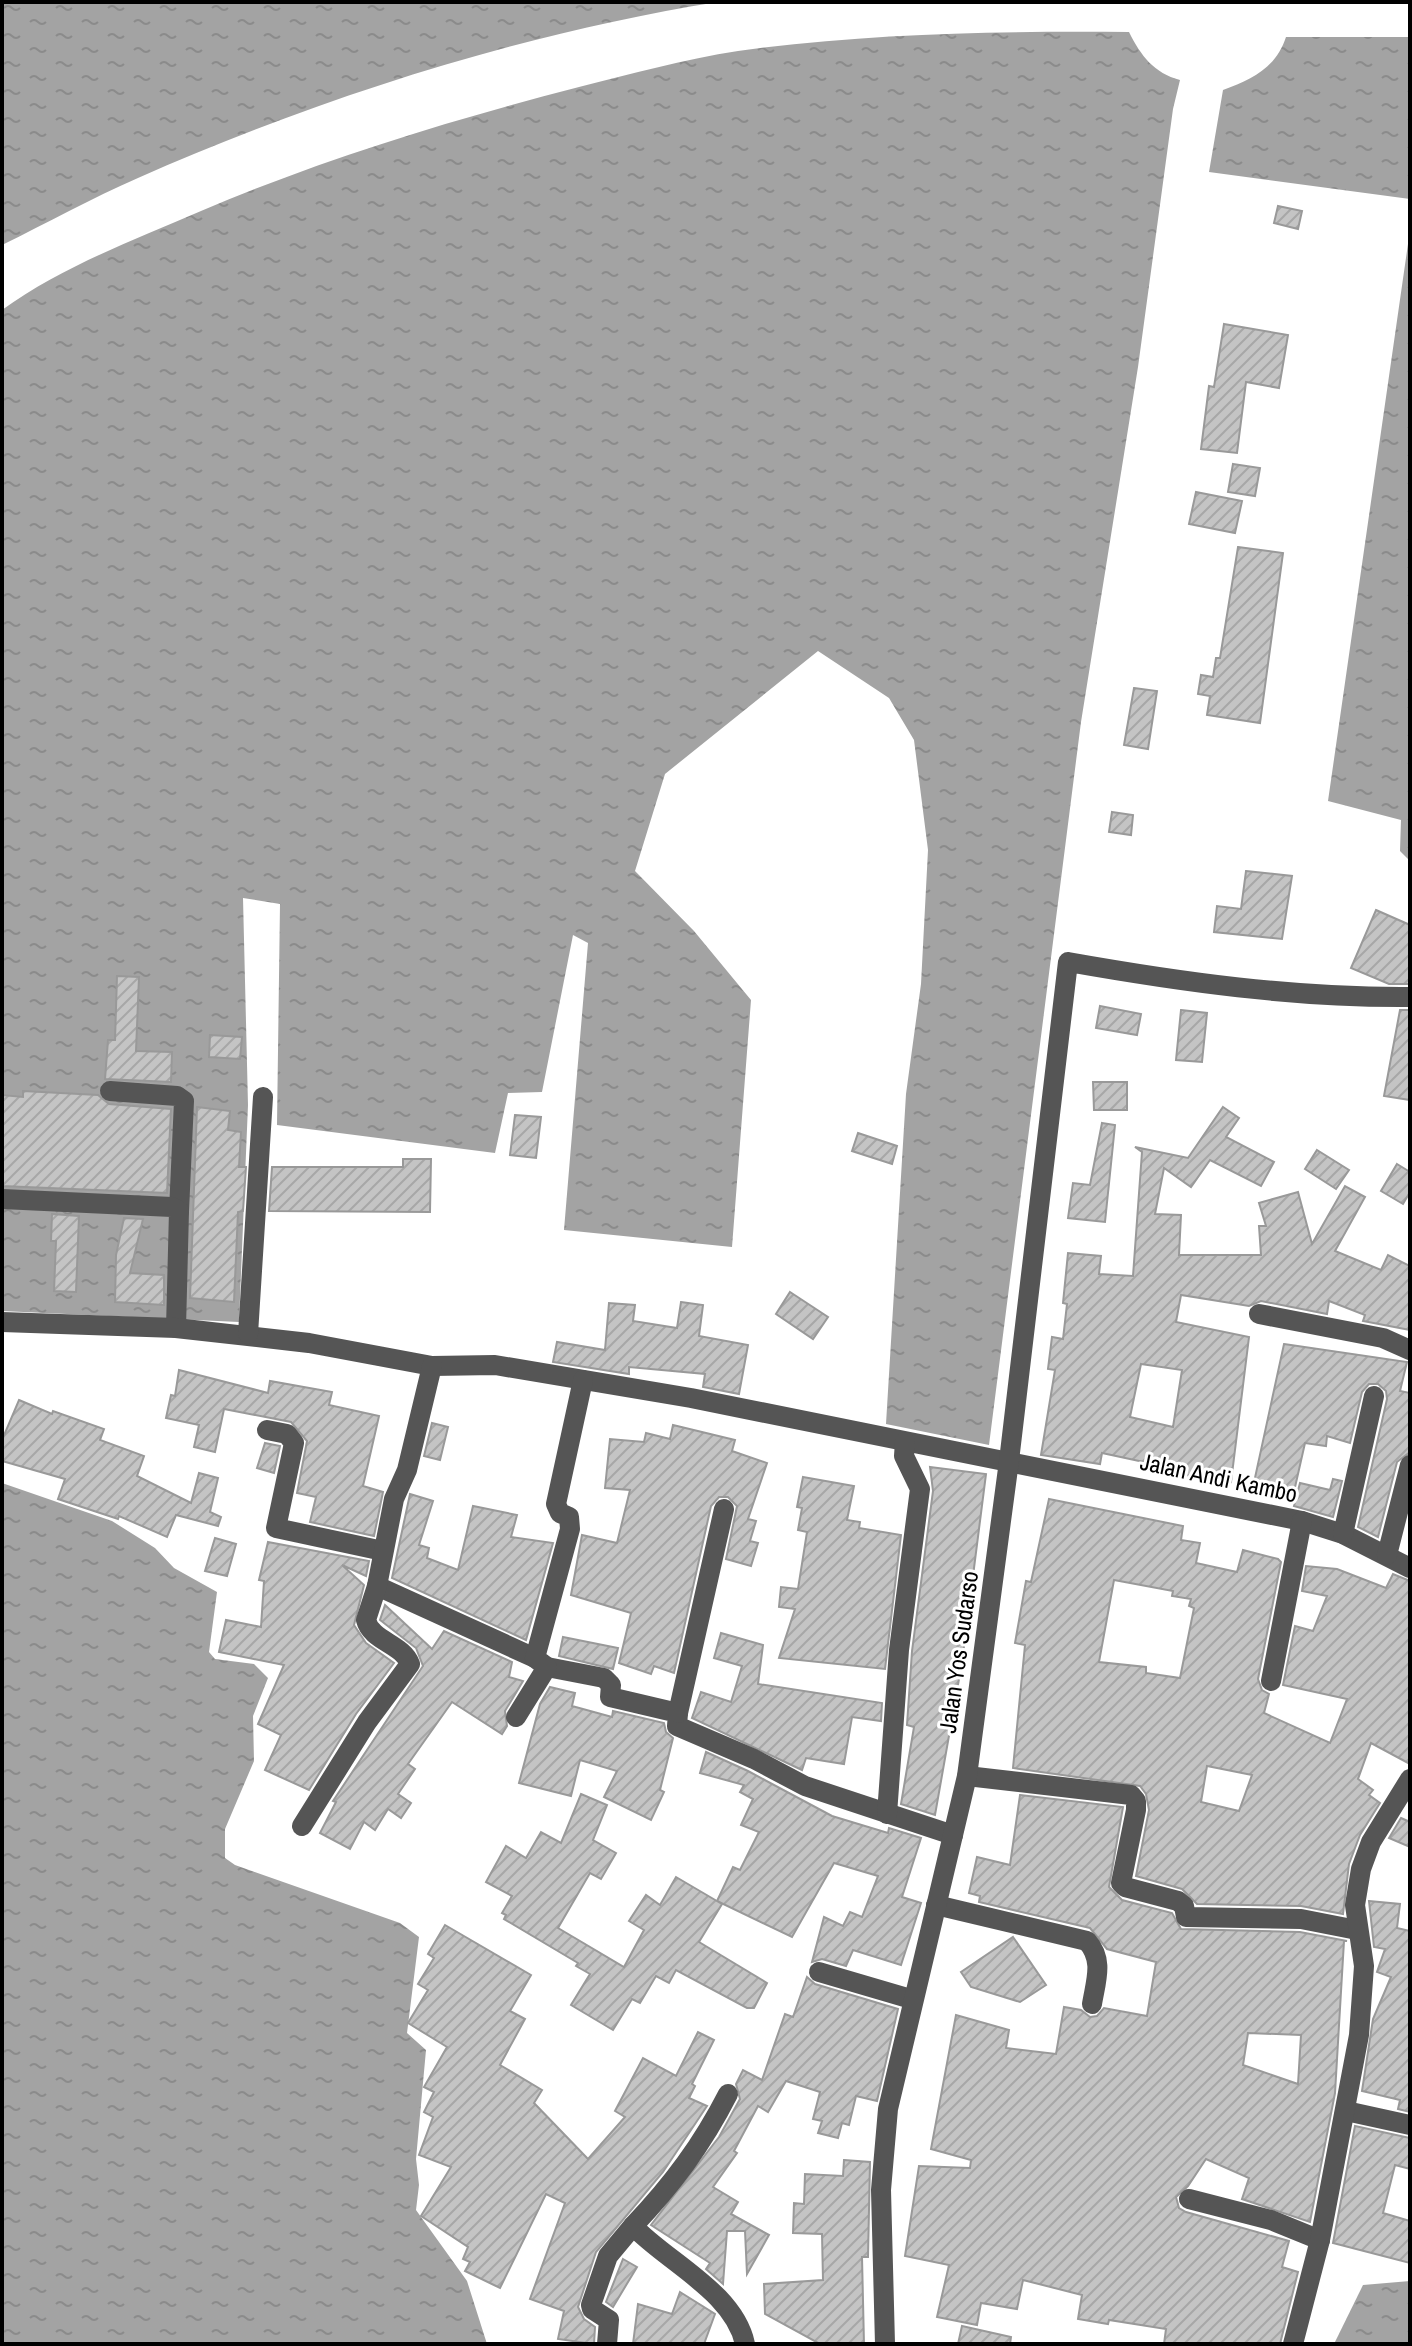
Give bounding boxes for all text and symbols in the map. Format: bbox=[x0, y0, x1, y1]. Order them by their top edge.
street label: Jalan Andi Kambo bbox=[1138, 1445, 1300, 1509]
street label: Jalan Yos Sudarso bbox=[931, 1569, 985, 1735]

